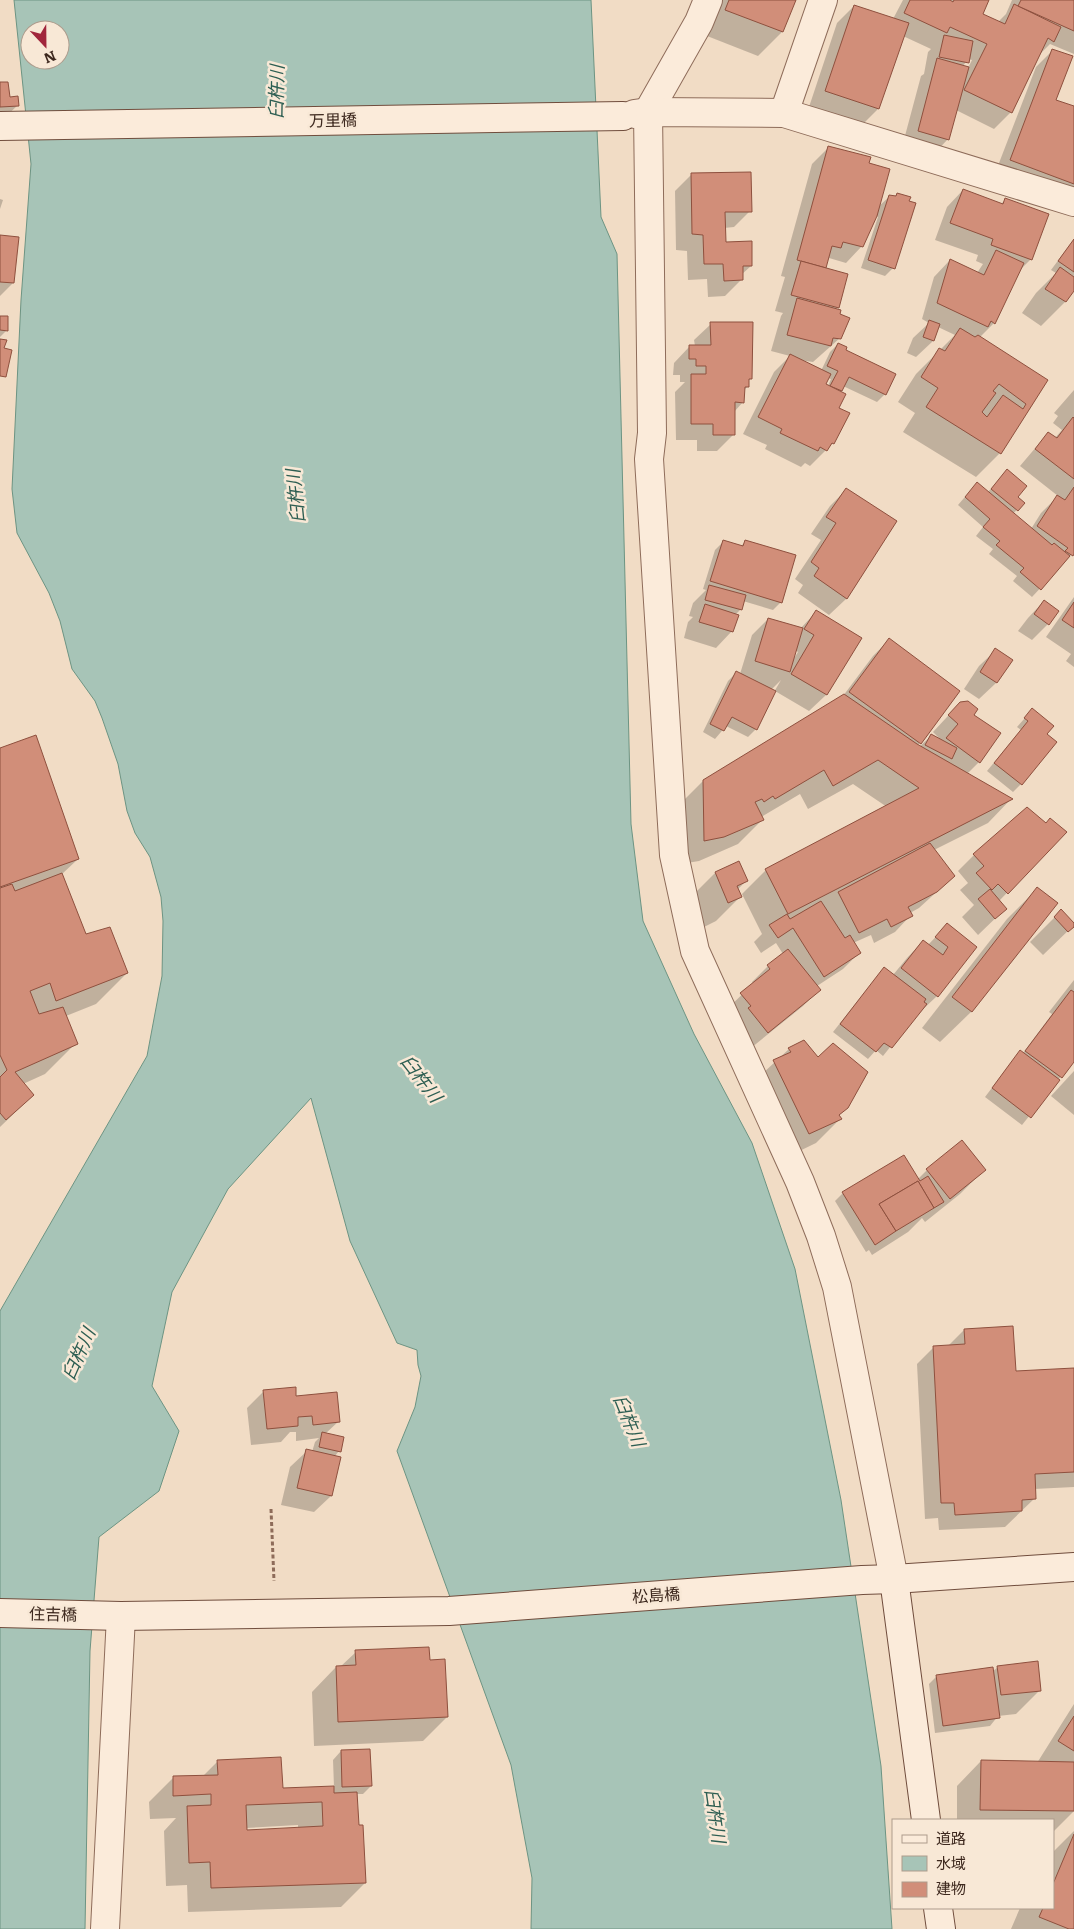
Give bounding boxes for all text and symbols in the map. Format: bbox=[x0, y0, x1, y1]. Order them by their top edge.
north arrow bbox=[20, 20, 70, 70]
text: N bbox=[41, 47, 59, 70]
water label: 臼杵川 bbox=[262, 63, 290, 119]
street label: 万里橋 bbox=[309, 107, 357, 131]
water label: 臼杵川 bbox=[278, 466, 311, 524]
water label: 臼杵川 bbox=[395, 1048, 451, 1109]
water label: 臼杵川 bbox=[54, 1321, 102, 1384]
water label: 臼杵川 bbox=[608, 1390, 654, 1452]
street label: 松島橋 bbox=[631, 1580, 681, 1608]
street label: 住吉橋 bbox=[29, 1601, 77, 1625]
water label: 臼杵川 bbox=[699, 1787, 734, 1846]
legend bbox=[892, 1819, 1054, 1909]
text: 道路 bbox=[936, 1826, 966, 1849]
text: 水域 bbox=[936, 1851, 966, 1874]
text: 建物 bbox=[936, 1876, 966, 1899]

